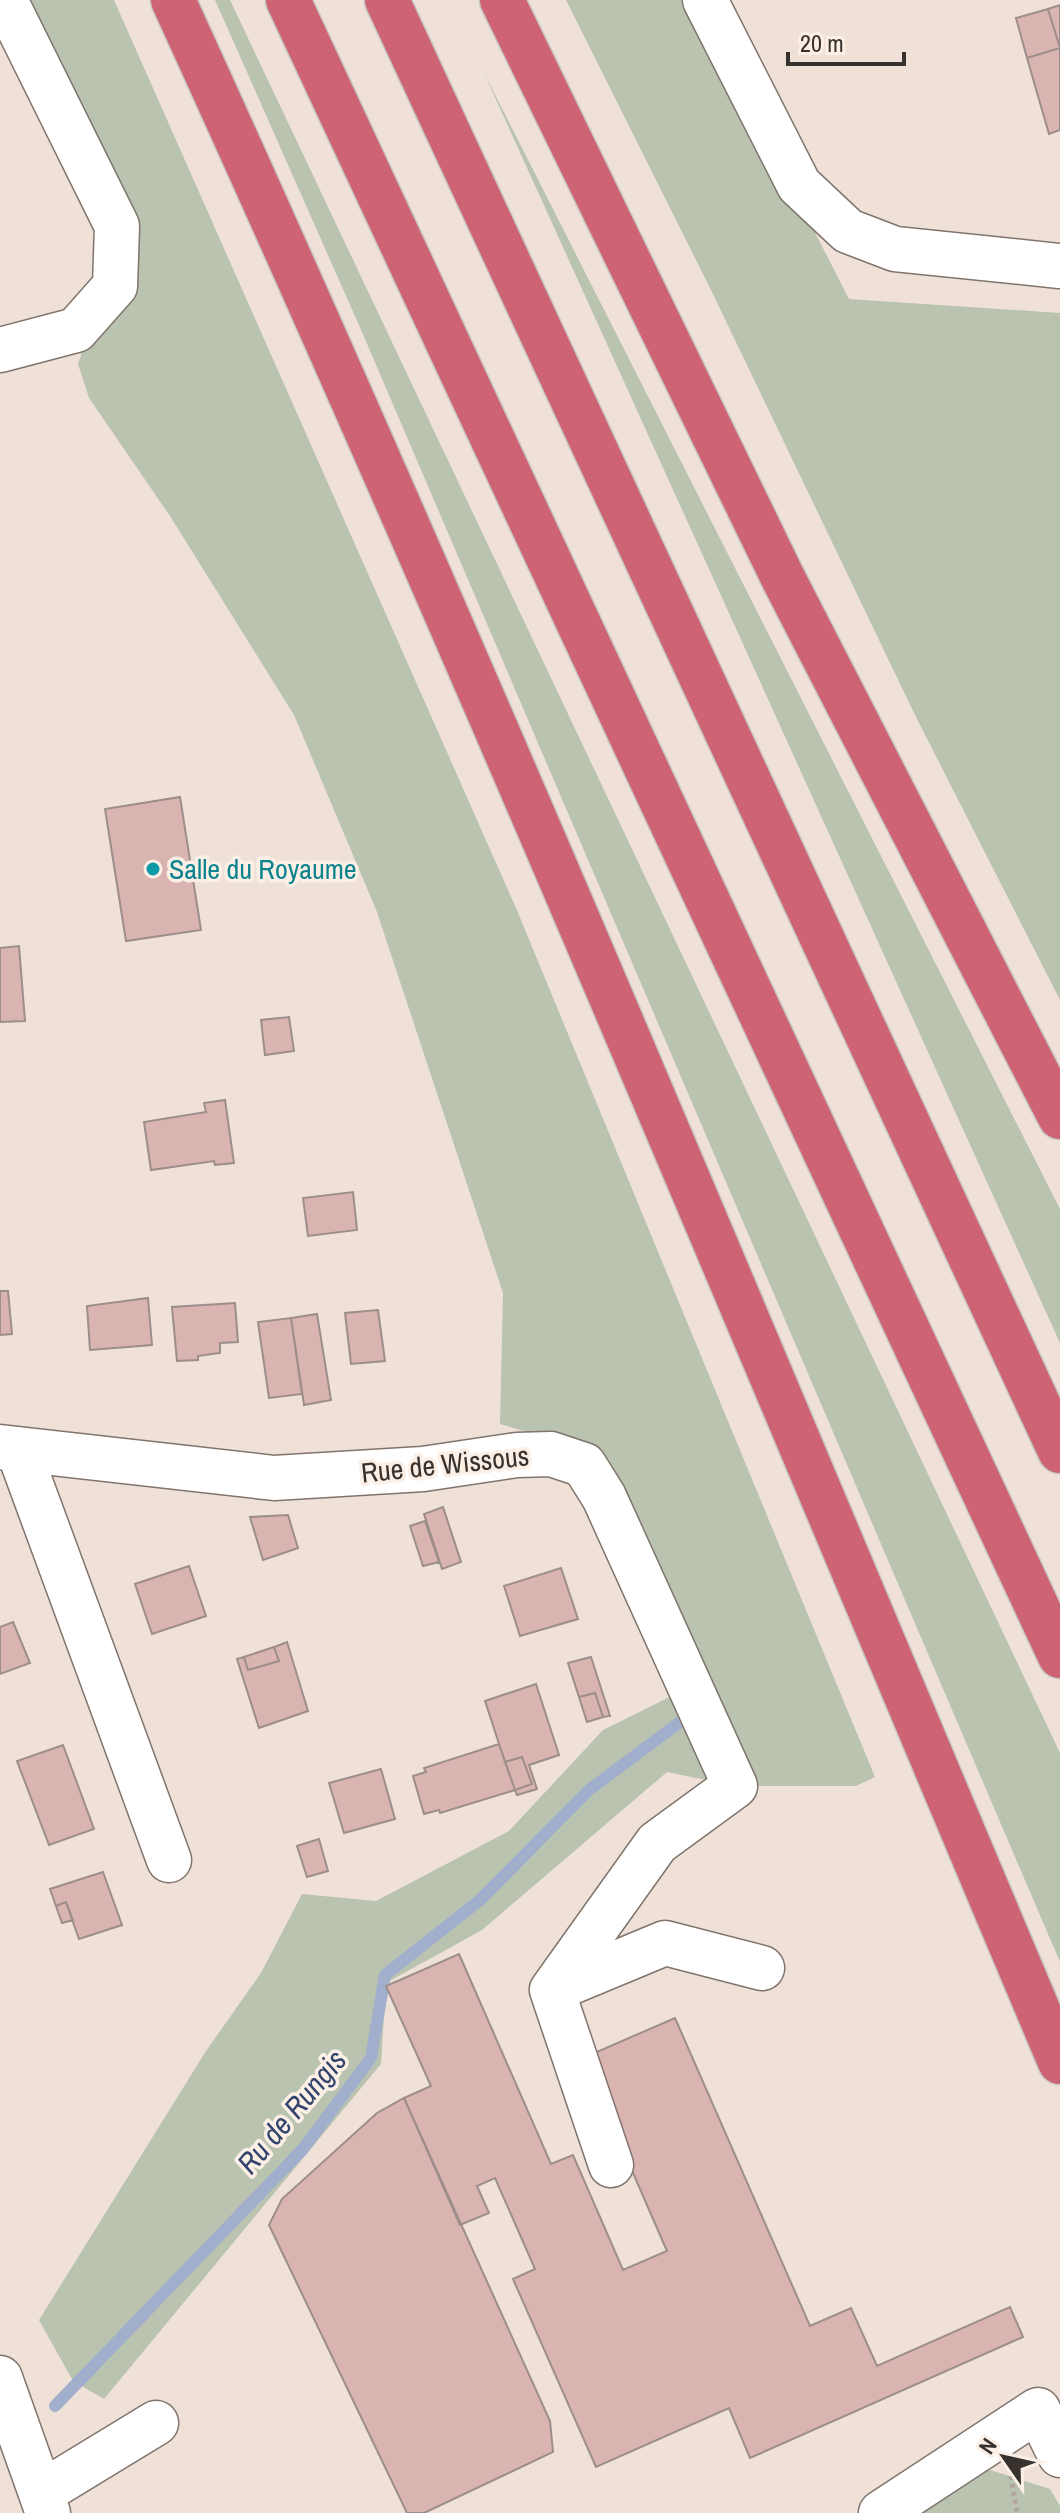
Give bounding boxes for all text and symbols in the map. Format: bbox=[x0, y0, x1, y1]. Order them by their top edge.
scale bar bbox=[788, 16, 904, 66]
text: 20 m bbox=[800, 27, 844, 59]
place label: Salle du Royaume bbox=[169, 850, 357, 888]
marker: Salle du Royaume bbox=[144, 860, 162, 878]
street label: Rue de Wissous bbox=[359, 1436, 531, 1492]
water label: Ru de Rungis bbox=[228, 2041, 355, 2182]
north arrow bbox=[964, 2417, 1044, 2497]
text: N bbox=[971, 2432, 1003, 2460]

